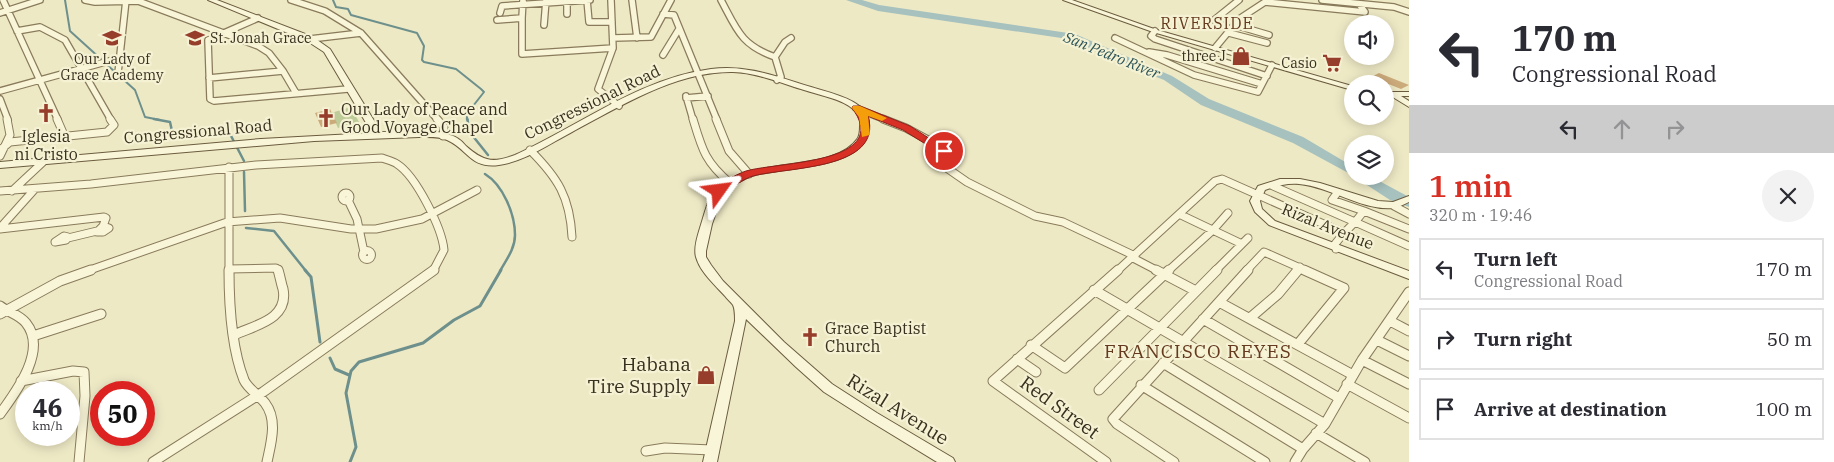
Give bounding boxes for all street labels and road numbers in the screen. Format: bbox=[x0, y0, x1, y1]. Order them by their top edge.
street label: Congressional Road bbox=[521, 60, 664, 144]
street label: Congressional Road bbox=[123, 115, 273, 147]
street label: Rizal Avenue bbox=[1279, 198, 1377, 254]
street label: Rizal Avenue bbox=[843, 368, 953, 450]
street label: Red Street bbox=[1016, 370, 1105, 444]

